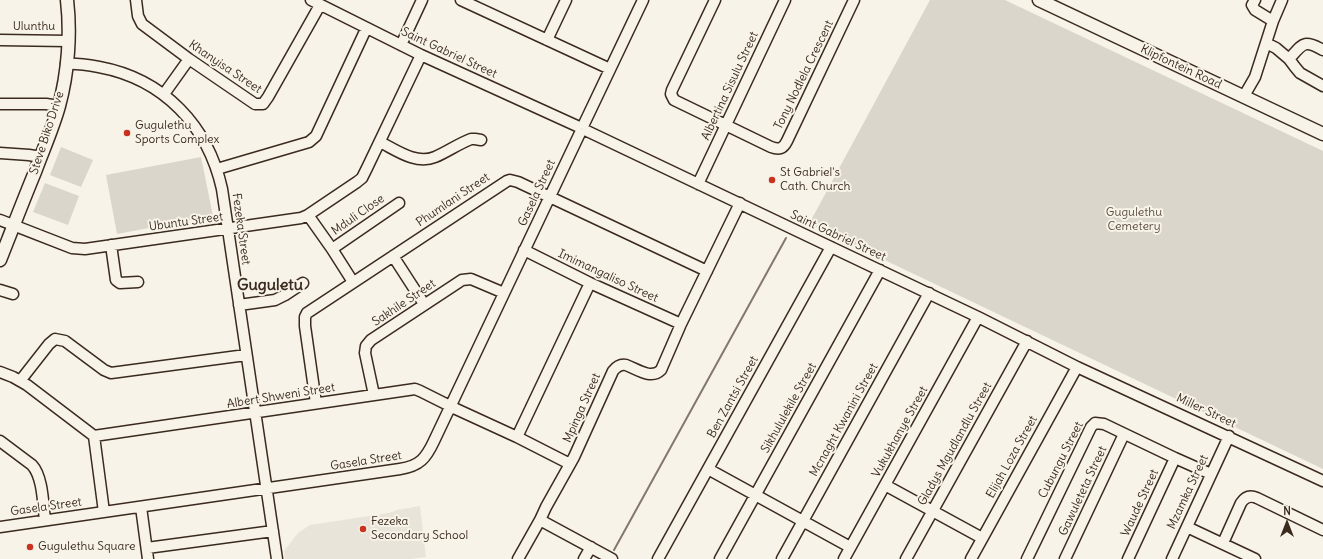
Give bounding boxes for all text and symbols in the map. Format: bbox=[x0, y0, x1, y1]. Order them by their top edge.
street label: Tony Nodlela Crescent bbox=[771, 18, 837, 132]
street label: Ulunthu bbox=[13, 20, 55, 34]
street label: Saint Gabriel Street bbox=[399, 25, 499, 81]
street label: Albertina Sisulu Street bbox=[699, 29, 761, 143]
street label: Khanyisa Street bbox=[186, 37, 264, 97]
street label: Klipfontein Road bbox=[1138, 42, 1224, 92]
street label: Steve Biko Drive bbox=[27, 90, 67, 176]
place label: Gugulethu Sports Complex bbox=[135, 119, 219, 147]
marker: Gugulethu Sports Complex bbox=[122, 128, 132, 138]
street label: Gasela Street bbox=[515, 157, 559, 229]
place label: St Gabriel's Cath. Church bbox=[780, 166, 851, 194]
street label: Phumlani Street bbox=[413, 170, 493, 230]
marker: St Gabriel's Cath. Church bbox=[767, 175, 777, 185]
street label: Fezeka Street bbox=[229, 192, 253, 266]
street label: Mduli Close bbox=[329, 192, 387, 238]
park label: Gugulethu Cemetery bbox=[1106, 206, 1162, 234]
street label: Saint Gabriel Street bbox=[788, 208, 888, 264]
street label: Ubuntu Street bbox=[148, 210, 224, 234]
street label: Imimangaliso Street bbox=[556, 247, 660, 305]
district label: Guguletu bbox=[237, 275, 303, 295]
street label: Sakhile Street bbox=[370, 277, 438, 329]
street label: Ben Zantsi Street bbox=[705, 353, 761, 441]
street label: Sikhululekile Street bbox=[758, 360, 820, 456]
street label: Mcnaght Kwanini Street bbox=[807, 361, 881, 479]
street label: Mpinga Street bbox=[560, 371, 604, 445]
street label: Albert Shweni Street bbox=[226, 380, 336, 412]
street label: Gladys Mgudlandlu Street bbox=[915, 380, 995, 508]
street label: Vukukhanye Street bbox=[869, 384, 931, 480]
street label: Miller Street bbox=[1174, 391, 1238, 431]
street label: Elijah Loza Street bbox=[983, 413, 1041, 501]
street label: Cubungu Street bbox=[1036, 419, 1086, 501]
street label: Gawuleteta Street bbox=[1056, 444, 1110, 538]
street label: Gasela Street bbox=[329, 448, 403, 474]
street label: Mzamka Street bbox=[1164, 452, 1212, 532]
street label: Waude Street bbox=[1118, 467, 1162, 539]
street label: Gasela Street bbox=[9, 495, 83, 519]
north arrow bbox=[1267, 503, 1307, 543]
text: N bbox=[1283, 504, 1291, 518]
place label: Fezeka Secondary School bbox=[371, 515, 468, 543]
marker: Fezeka Secondary School bbox=[358, 524, 368, 534]
place label: Gugulethu Square bbox=[38, 540, 135, 554]
marker: Gugulethu Square bbox=[25, 542, 35, 552]

